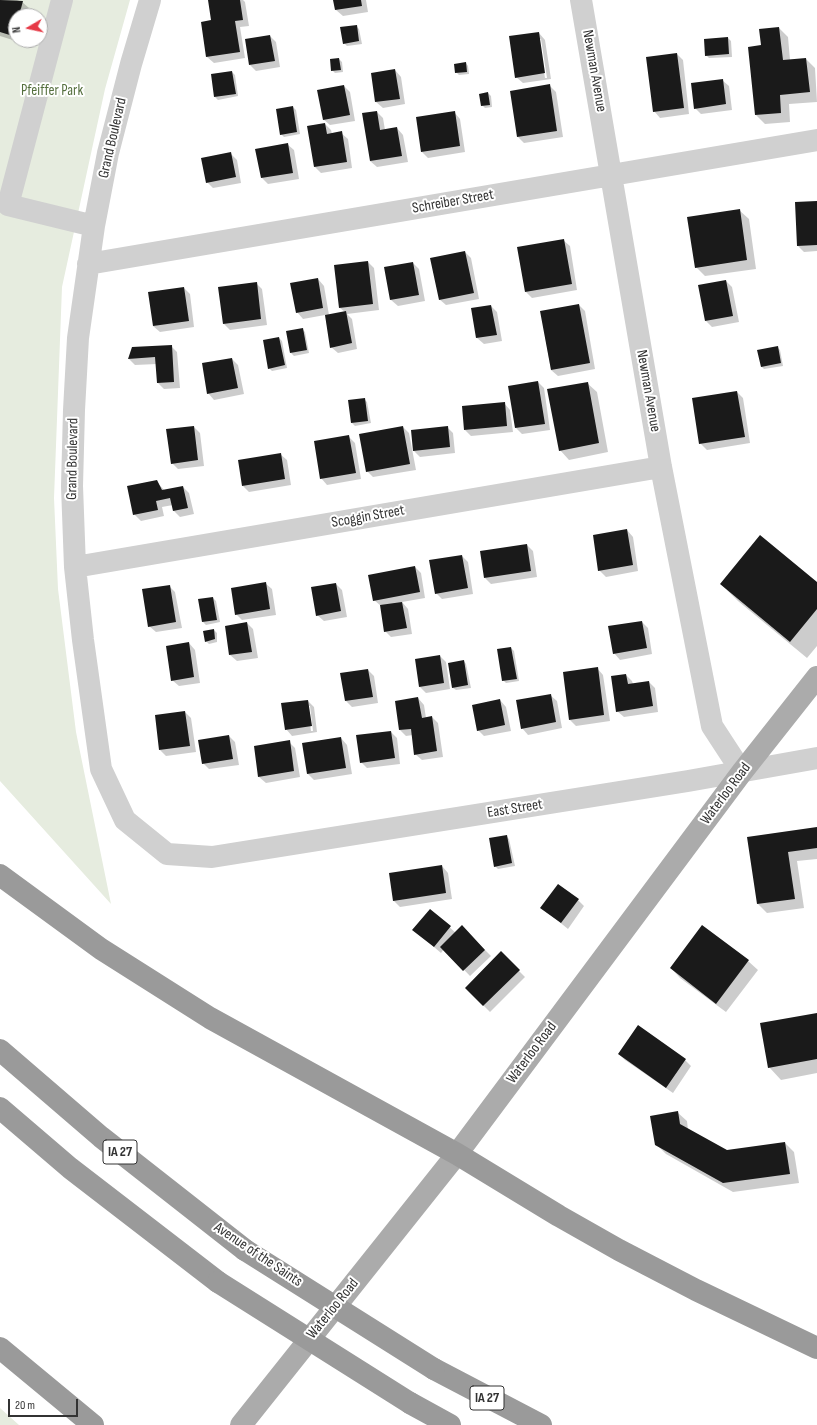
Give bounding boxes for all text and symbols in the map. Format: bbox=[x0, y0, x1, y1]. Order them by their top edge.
north arrow bbox=[8, 8, 48, 48]
text: N bbox=[10, 26, 24, 34]
street label: Newman Avenue bbox=[578, 29, 610, 113]
park label: Pfeiffer Park bbox=[21, 82, 83, 100]
street label: Grand Boulevard bbox=[95, 96, 131, 180]
street label: Schreiber Street bbox=[411, 186, 495, 218]
street label: Newman Avenue bbox=[632, 349, 664, 433]
street label: Grand Boulevard bbox=[63, 418, 83, 500]
street label: Scoggin Street bbox=[330, 502, 406, 532]
street label: Waterloo Road bbox=[697, 760, 755, 828]
street label: East Street bbox=[486, 796, 544, 822]
street label: Waterloo Road bbox=[503, 1019, 561, 1087]
road number: IA 27 bbox=[103, 1140, 137, 1164]
street label: Avenue of the Saints bbox=[210, 1219, 306, 1291]
street label: Waterloo Road bbox=[303, 1275, 363, 1343]
road number: IA 27 bbox=[470, 1386, 504, 1410]
scale bar bbox=[10, 1391, 80, 1417]
text: 20 m bbox=[15, 1398, 35, 1413]

